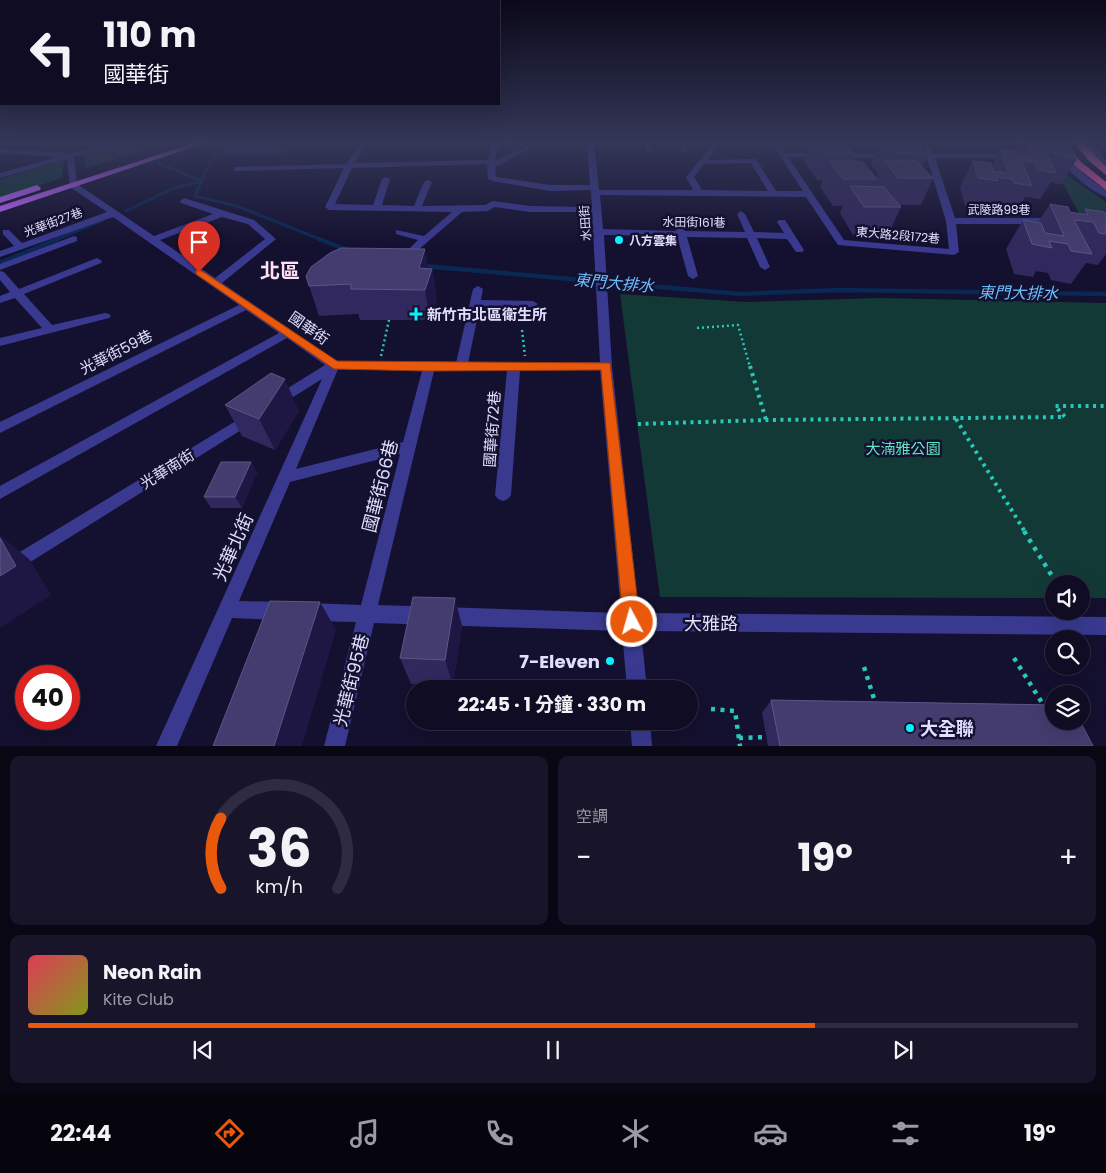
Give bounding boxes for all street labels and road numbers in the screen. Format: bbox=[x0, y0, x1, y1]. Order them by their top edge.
street label: 武陵路98巷 bbox=[967, 201, 1031, 218]
street label: 光華街27巷 bbox=[21, 204, 85, 240]
street label: 水田街 bbox=[575, 204, 595, 242]
street label: 水田街161巷 bbox=[662, 213, 726, 231]
street label: 東大路2段172巷 bbox=[855, 223, 941, 247]
street label: 國華街 bbox=[285, 306, 333, 350]
street label: 光華街59巷 bbox=[76, 325, 156, 379]
street label: 國華街72巷 bbox=[479, 390, 505, 468]
street label: 國華街66巷 bbox=[356, 437, 404, 535]
street label: 光華南街 bbox=[136, 444, 198, 494]
street label: 光華北街 bbox=[207, 509, 259, 585]
street label: 大雅路 bbox=[684, 611, 738, 636]
street label: 光華街95巷 bbox=[327, 631, 375, 729]

